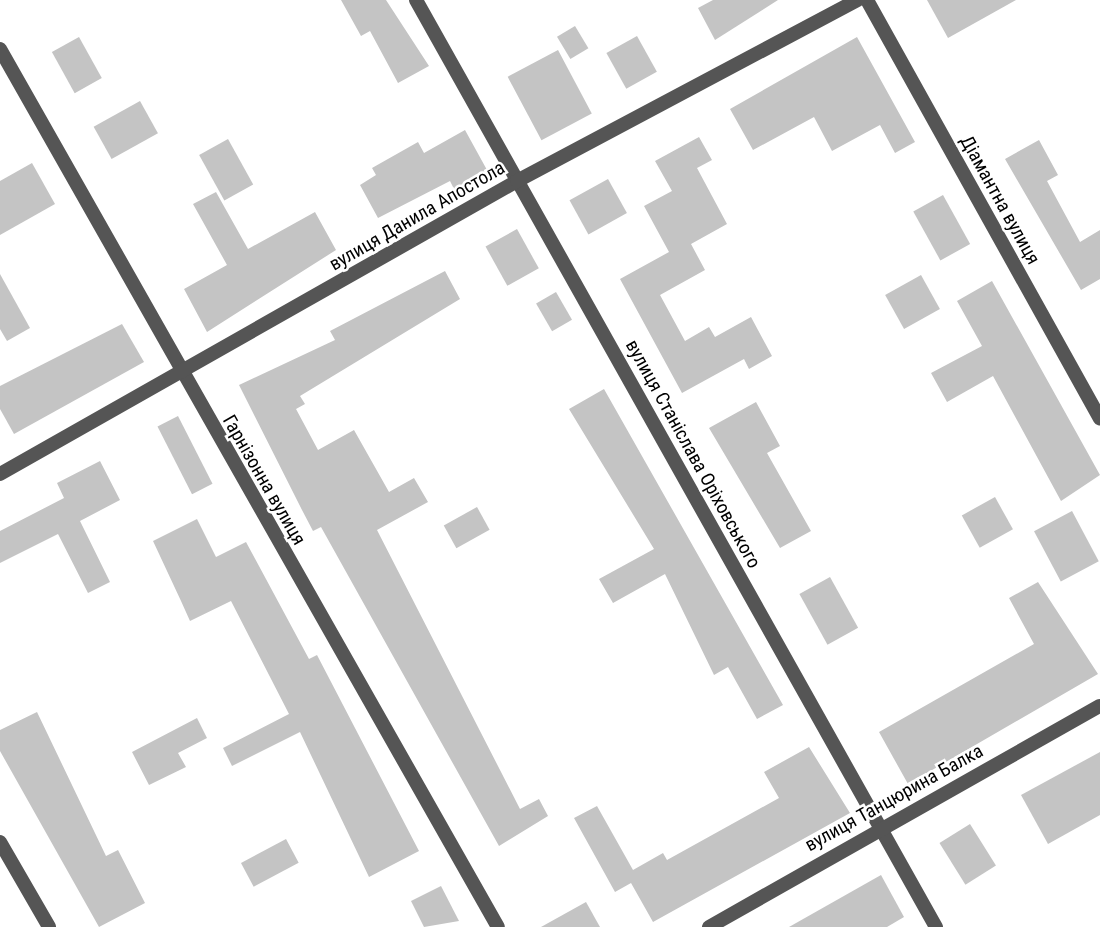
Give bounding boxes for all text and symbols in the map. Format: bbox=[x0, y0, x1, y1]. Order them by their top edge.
street label: Діамантна вулиця bbox=[955, 132, 1045, 268]
street label: вулиця Данила Апостола bbox=[325, 156, 509, 276]
street label: вулиця Станіслава Оріховського bbox=[621, 336, 765, 572]
street label: Гарнізонна вулиця bbox=[218, 411, 310, 549]
street label: вулиця Танцюрина Балка bbox=[801, 739, 987, 857]

